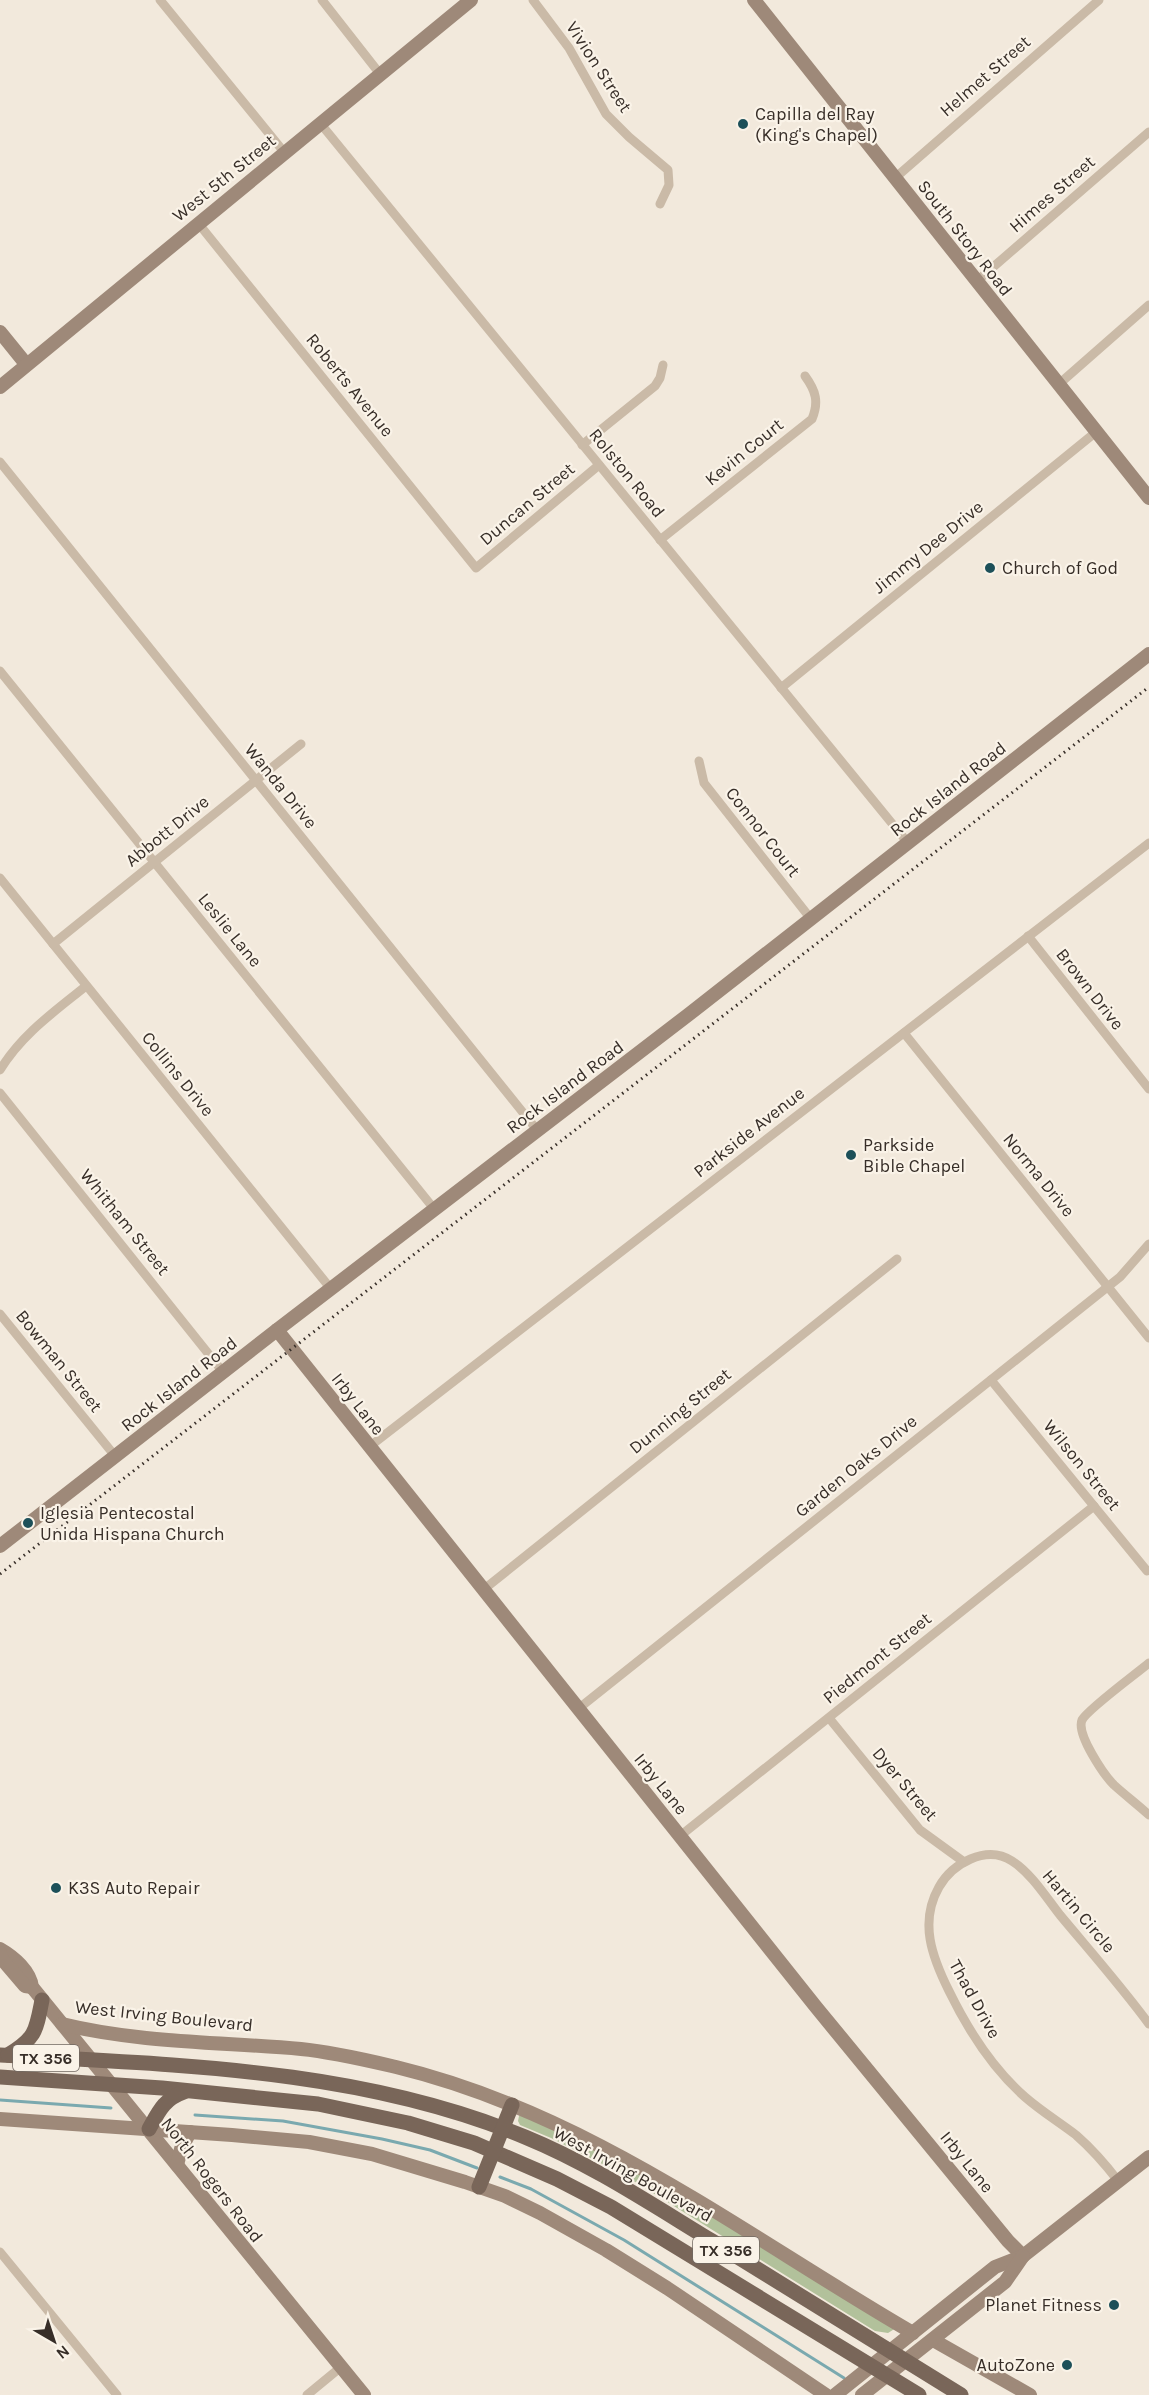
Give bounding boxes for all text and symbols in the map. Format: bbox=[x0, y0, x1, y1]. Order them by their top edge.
street label: Vivion Street bbox=[561, 17, 637, 117]
street label: Helmet Street bbox=[935, 31, 1035, 121]
place label: Capilla del Ray (King's Chapel) bbox=[755, 103, 878, 146]
marker: Capilla del Ray (King's Chapel) bbox=[736, 117, 750, 131]
street label: West 5th Street bbox=[168, 129, 280, 226]
street label: Himes Street bbox=[1005, 151, 1100, 237]
street label: South Story Road bbox=[913, 175, 1017, 301]
street label: Roberts Avenue bbox=[301, 329, 399, 441]
street label: Kevin Court bbox=[700, 413, 788, 490]
street label: Rolston Road bbox=[584, 424, 670, 522]
street label: Duncan Street bbox=[475, 458, 579, 550]
street label: Jimmy Dee Drive bbox=[868, 496, 988, 598]
place label: Church of God bbox=[1002, 557, 1118, 579]
marker: Church of God bbox=[983, 561, 997, 575]
street label: Rock Island Road bbox=[886, 737, 1010, 841]
street label: Wanda Drive bbox=[240, 739, 322, 833]
street label: Connor Court bbox=[721, 783, 805, 882]
street label: Abbott Drive bbox=[121, 791, 213, 871]
street label: Leslie Lane bbox=[193, 888, 267, 972]
street label: Brown Drive bbox=[1051, 944, 1129, 1034]
street label: Collins Drive bbox=[137, 1027, 219, 1121]
street label: Rock Island Road bbox=[502, 1036, 628, 1138]
street label: Parkside Avenue bbox=[689, 1082, 809, 1182]
street label: Norma Drive bbox=[998, 1129, 1080, 1221]
place label: Parkside Bible Chapel bbox=[863, 1134, 965, 1177]
marker: Parkside Bible Chapel bbox=[844, 1148, 858, 1162]
street label: Whitham Street bbox=[75, 1164, 175, 1280]
street label: Bowman Street bbox=[11, 1305, 107, 1417]
street label: Rock Island Road bbox=[117, 1332, 241, 1436]
street label: Dunning Street bbox=[625, 1363, 736, 1459]
street label: Irby Lane bbox=[327, 1368, 389, 1440]
street label: Garden Oaks Drive bbox=[791, 1410, 921, 1522]
street label: Wilson Street bbox=[1039, 1415, 1125, 1515]
place label: Iglesia Pentecostal Unida Hispana Church bbox=[40, 1502, 225, 1545]
marker: Iglesia Pentecostal Unida Hispana Church bbox=[21, 1516, 35, 1530]
street label: Piedmont Street bbox=[818, 1607, 936, 1708]
street label: Dyer Street bbox=[868, 1743, 942, 1826]
street label: Irby Lane bbox=[629, 1749, 693, 1819]
street label: Hartin Circle bbox=[1038, 1865, 1120, 1957]
place label: K3S Auto Repair bbox=[68, 1877, 200, 1899]
marker: K3S Auto Repair bbox=[49, 1881, 63, 1895]
street label: Thad Drive bbox=[944, 1956, 1006, 2042]
street label: West Irving Boulevard bbox=[74, 1996, 254, 2036]
road number: TX 356 bbox=[13, 2045, 79, 2071]
street label: North Rogers Road bbox=[156, 2113, 268, 2247]
street label: West Irving Boulevard bbox=[549, 2121, 717, 2227]
street label: Irby Lane bbox=[935, 2127, 999, 2197]
road number: TX 356 bbox=[693, 2237, 759, 2263]
place label: Planet Fitness bbox=[985, 2294, 1102, 2316]
marker: Planet Fitness bbox=[1107, 2298, 1121, 2312]
north arrow bbox=[24, 2311, 84, 2371]
text: N bbox=[53, 2341, 74, 2363]
place label: AutoZone bbox=[977, 2354, 1055, 2376]
marker: AutoZone bbox=[1060, 2358, 1074, 2372]

